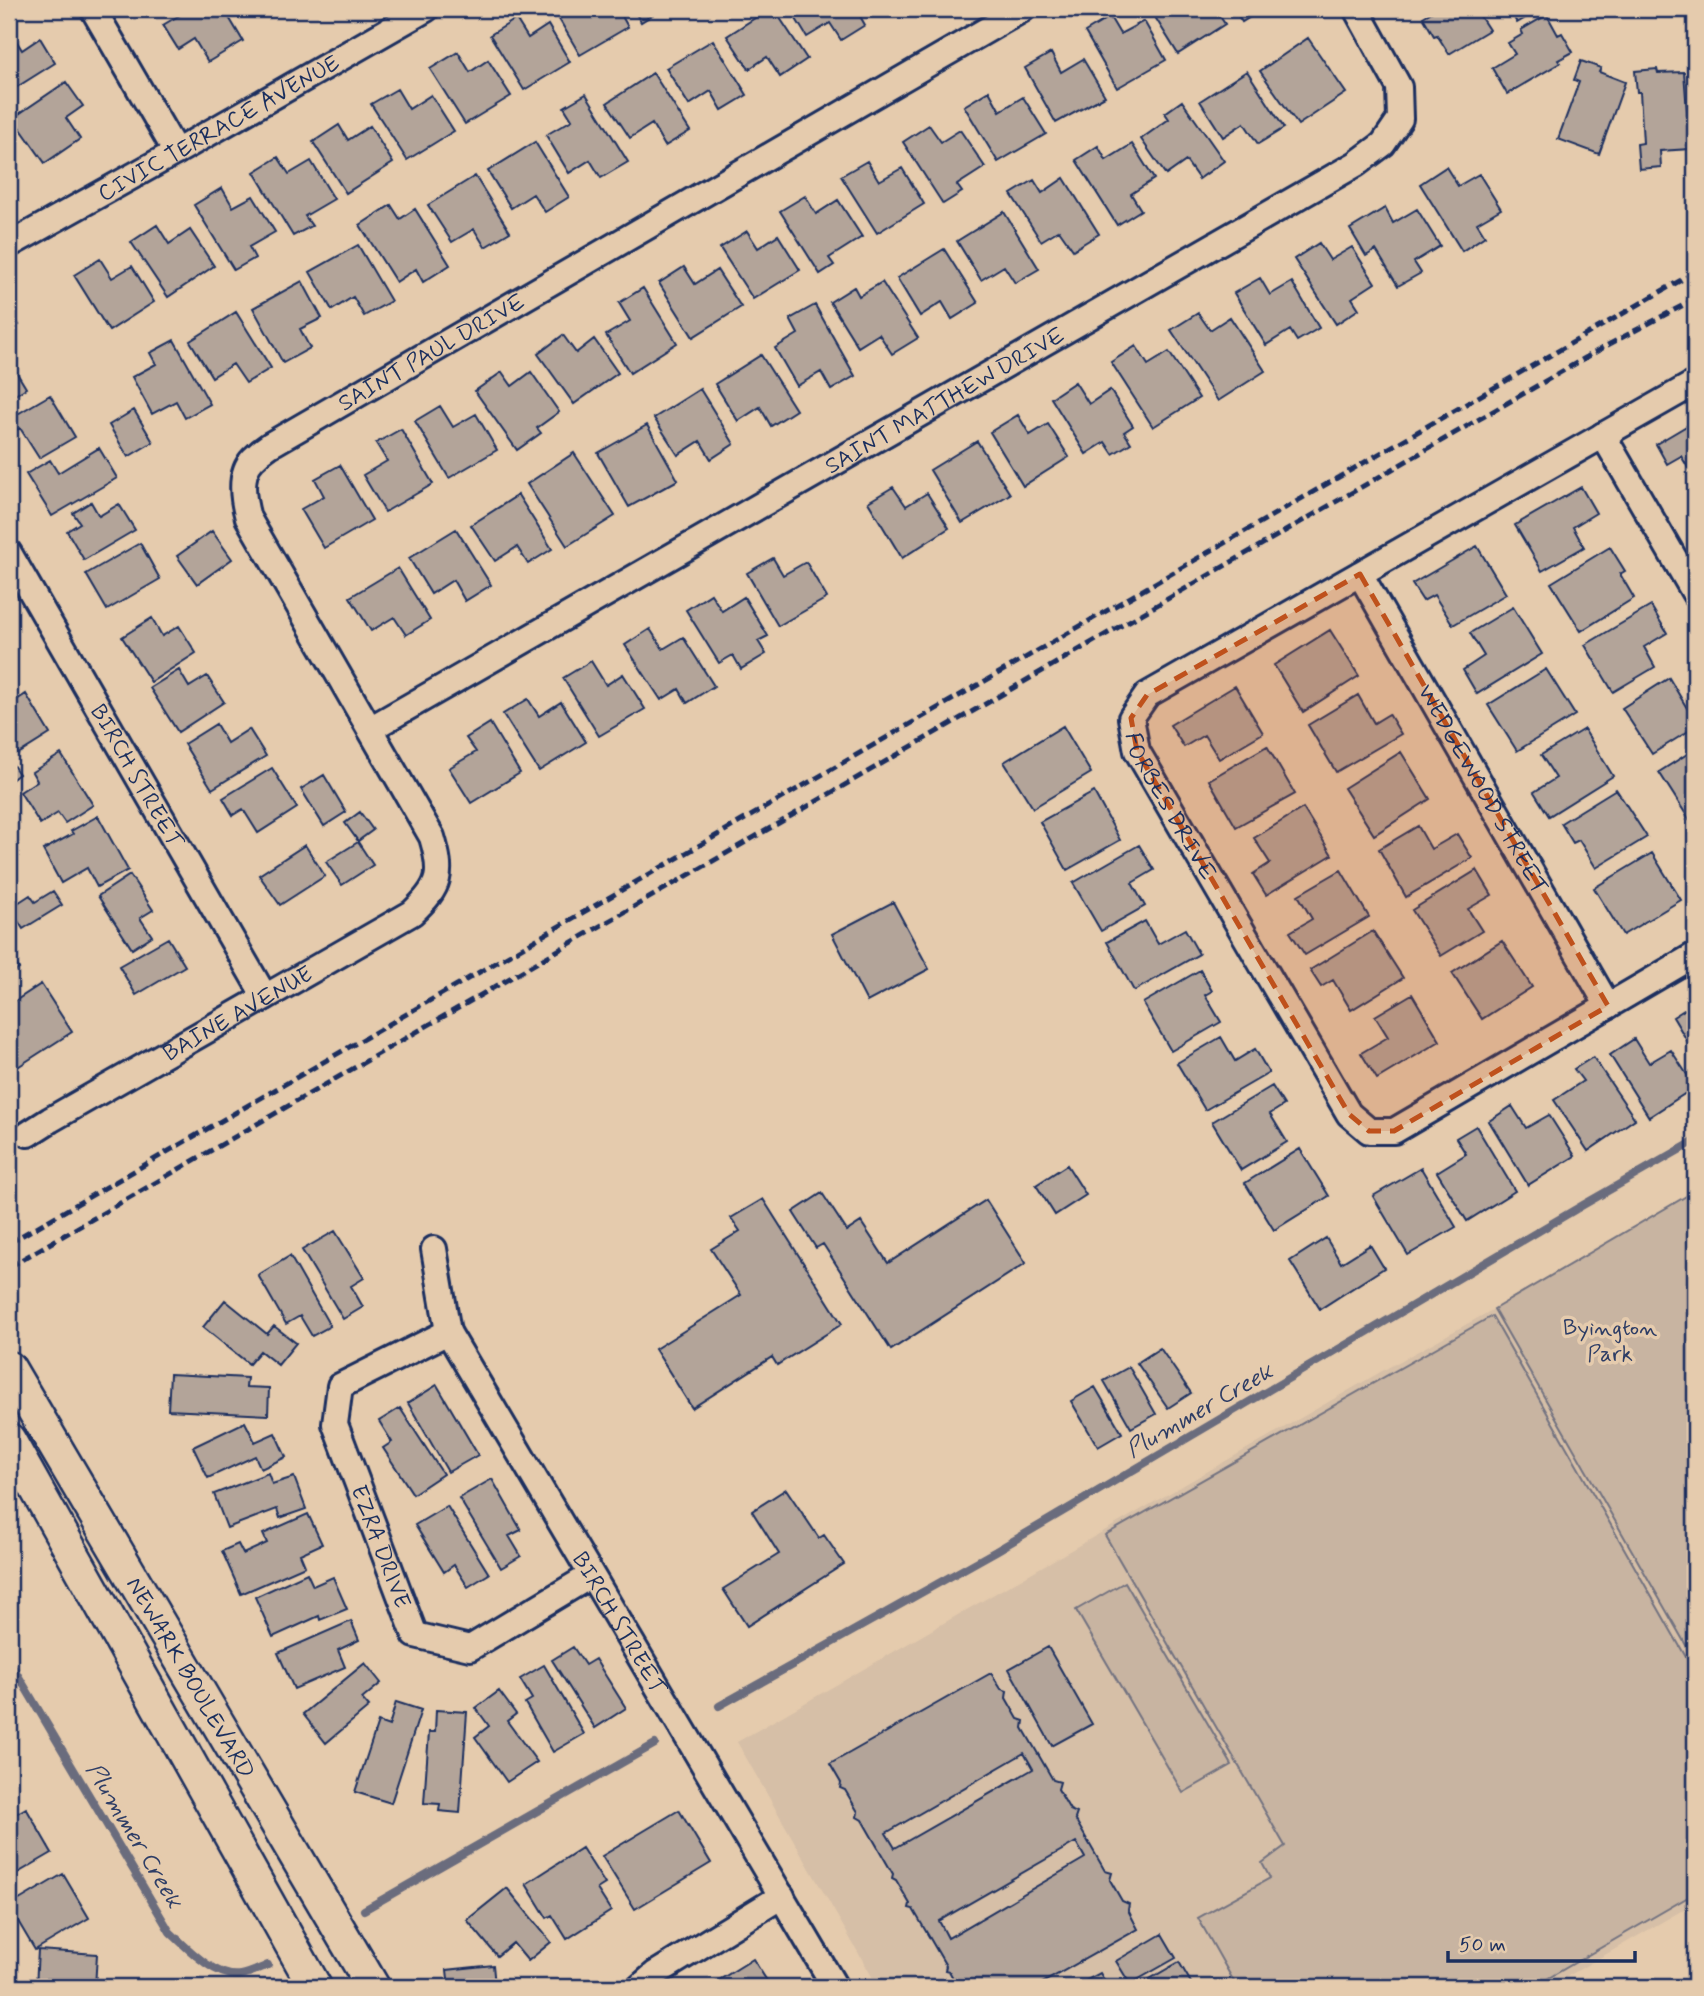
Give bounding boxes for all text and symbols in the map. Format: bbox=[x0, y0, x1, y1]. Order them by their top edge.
street label: CIVIC TERRACE AVENUE bbox=[93, 49, 346, 210]
street label: SAINT PAUL DRIVE bbox=[333, 288, 531, 419]
street label: SAINT MATTHEW DRIVE bbox=[820, 321, 1071, 482]
street label: WEDGEWOOD STREET bbox=[1410, 680, 1554, 901]
street label: BIRCH STREET bbox=[82, 699, 190, 855]
street label: FORBES DRIVE bbox=[1117, 730, 1222, 886]
street label: BAINE AVENUE bbox=[158, 960, 319, 1069]
park label: Byington Park bbox=[1563, 1314, 1657, 1370]
water label: Plummer Creek bbox=[1121, 1356, 1280, 1466]
street label: EZRA DRIVE bbox=[343, 1481, 417, 1613]
street label: BIRCH STREET bbox=[564, 1547, 673, 1702]
street label: NEWARK BOULEVARD bbox=[118, 1572, 260, 1785]
water label: Plummer Creek bbox=[78, 1757, 190, 1916]
scale bar bbox=[1448, 1919, 1636, 1963]
text: 50 m bbox=[1459, 1931, 1506, 1959]

